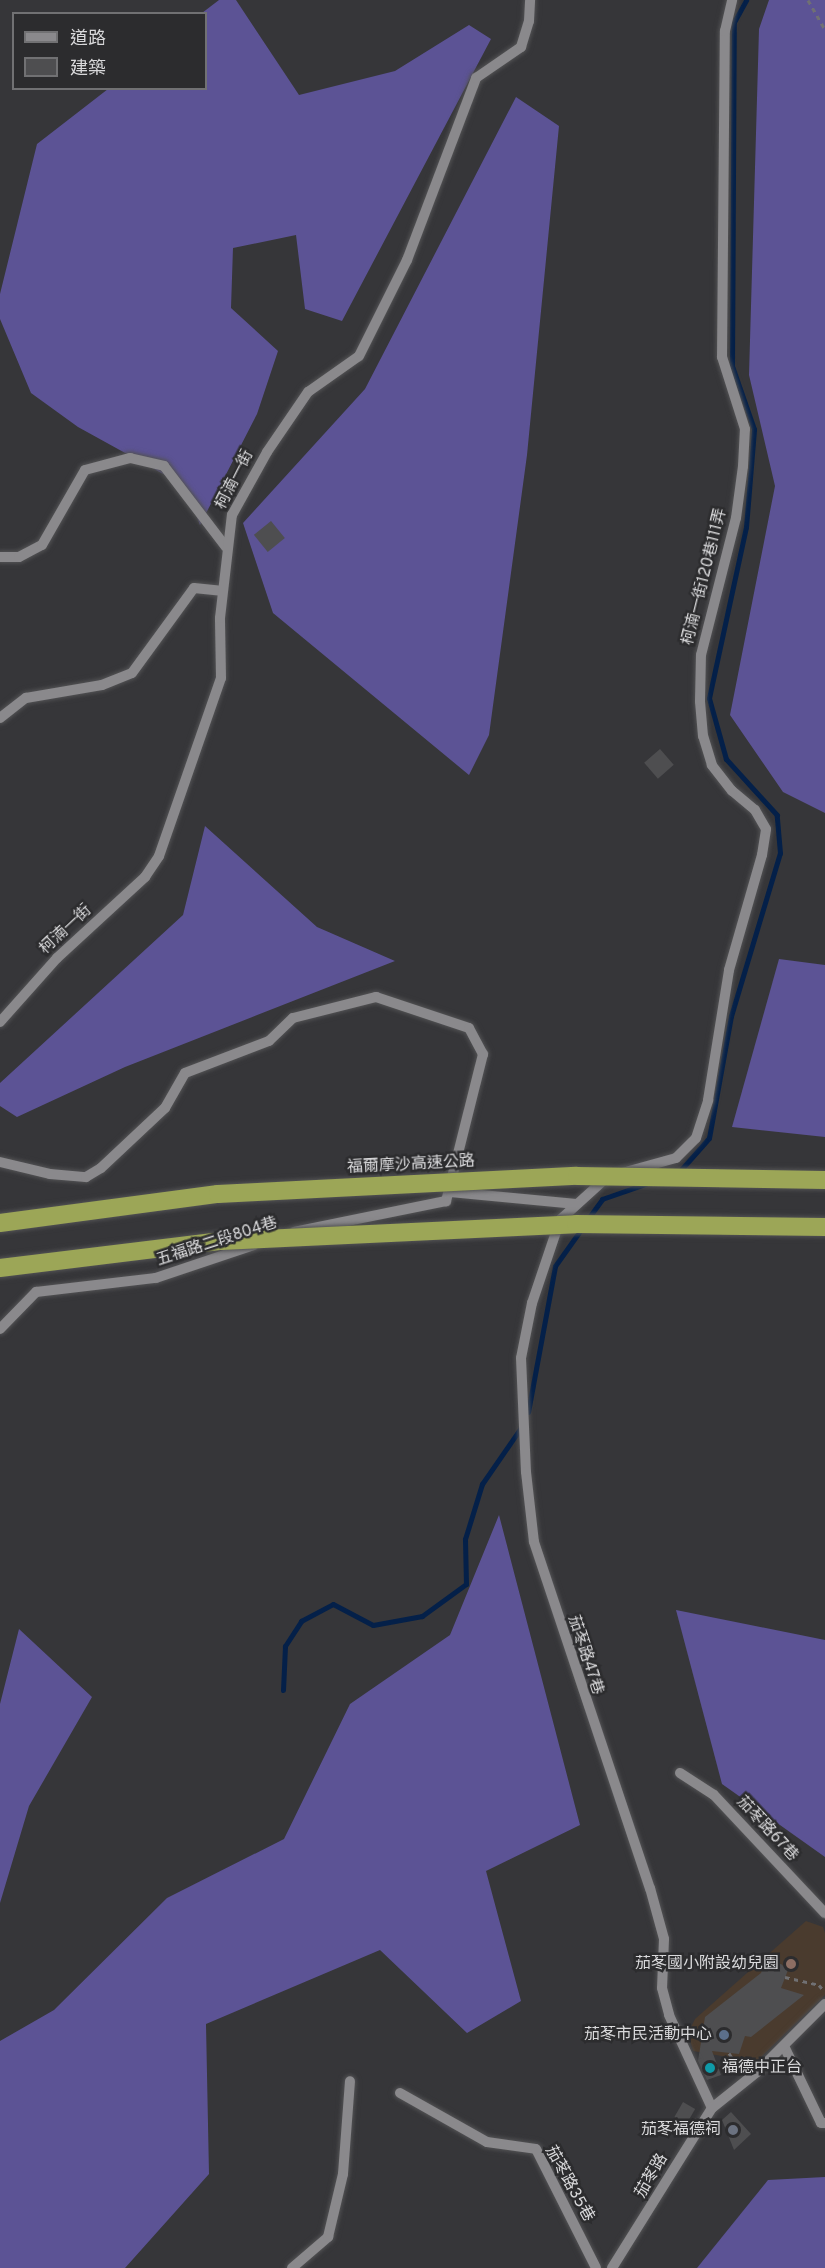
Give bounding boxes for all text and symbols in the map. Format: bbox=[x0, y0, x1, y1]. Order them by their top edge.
legend bbox=[12, 12, 207, 90]
text: 道路 bbox=[70, 28, 106, 51]
text: 建築 bbox=[70, 58, 106, 81]
street label: 柯湳一街 bbox=[212, 447, 258, 513]
street label: 柯湳一街120巷111弄 bbox=[679, 507, 731, 647]
street label: 柯湳一街 bbox=[36, 901, 96, 959]
street label: 福爾摩沙高速公路 bbox=[347, 1152, 475, 1178]
street label: 五福路二段804巷 bbox=[154, 1213, 280, 1271]
street label: 茄苳路47巷 bbox=[563, 1613, 607, 1697]
street label: 茄苳路67巷 bbox=[732, 1793, 802, 1865]
place label: 茄苳國小附設幼兒園 bbox=[635, 1954, 779, 1974]
marker: 茄苳國小附設幼兒園 bbox=[784, 1957, 798, 1971]
place label: 茄苳市民活動中心 bbox=[584, 2025, 712, 2045]
marker: 茄苳市民活動中心 bbox=[717, 2028, 731, 2042]
place label: 福德中正台 bbox=[722, 2058, 802, 2078]
marker: 福德中正台 bbox=[703, 2061, 717, 2075]
place label: 茄苳福德祠 bbox=[641, 2120, 721, 2140]
marker: 茄苳福德祠 bbox=[726, 2123, 740, 2137]
street label: 茄苳路35巷 bbox=[540, 2143, 598, 2225]
street label: 茄苳路 bbox=[632, 2150, 672, 2202]

